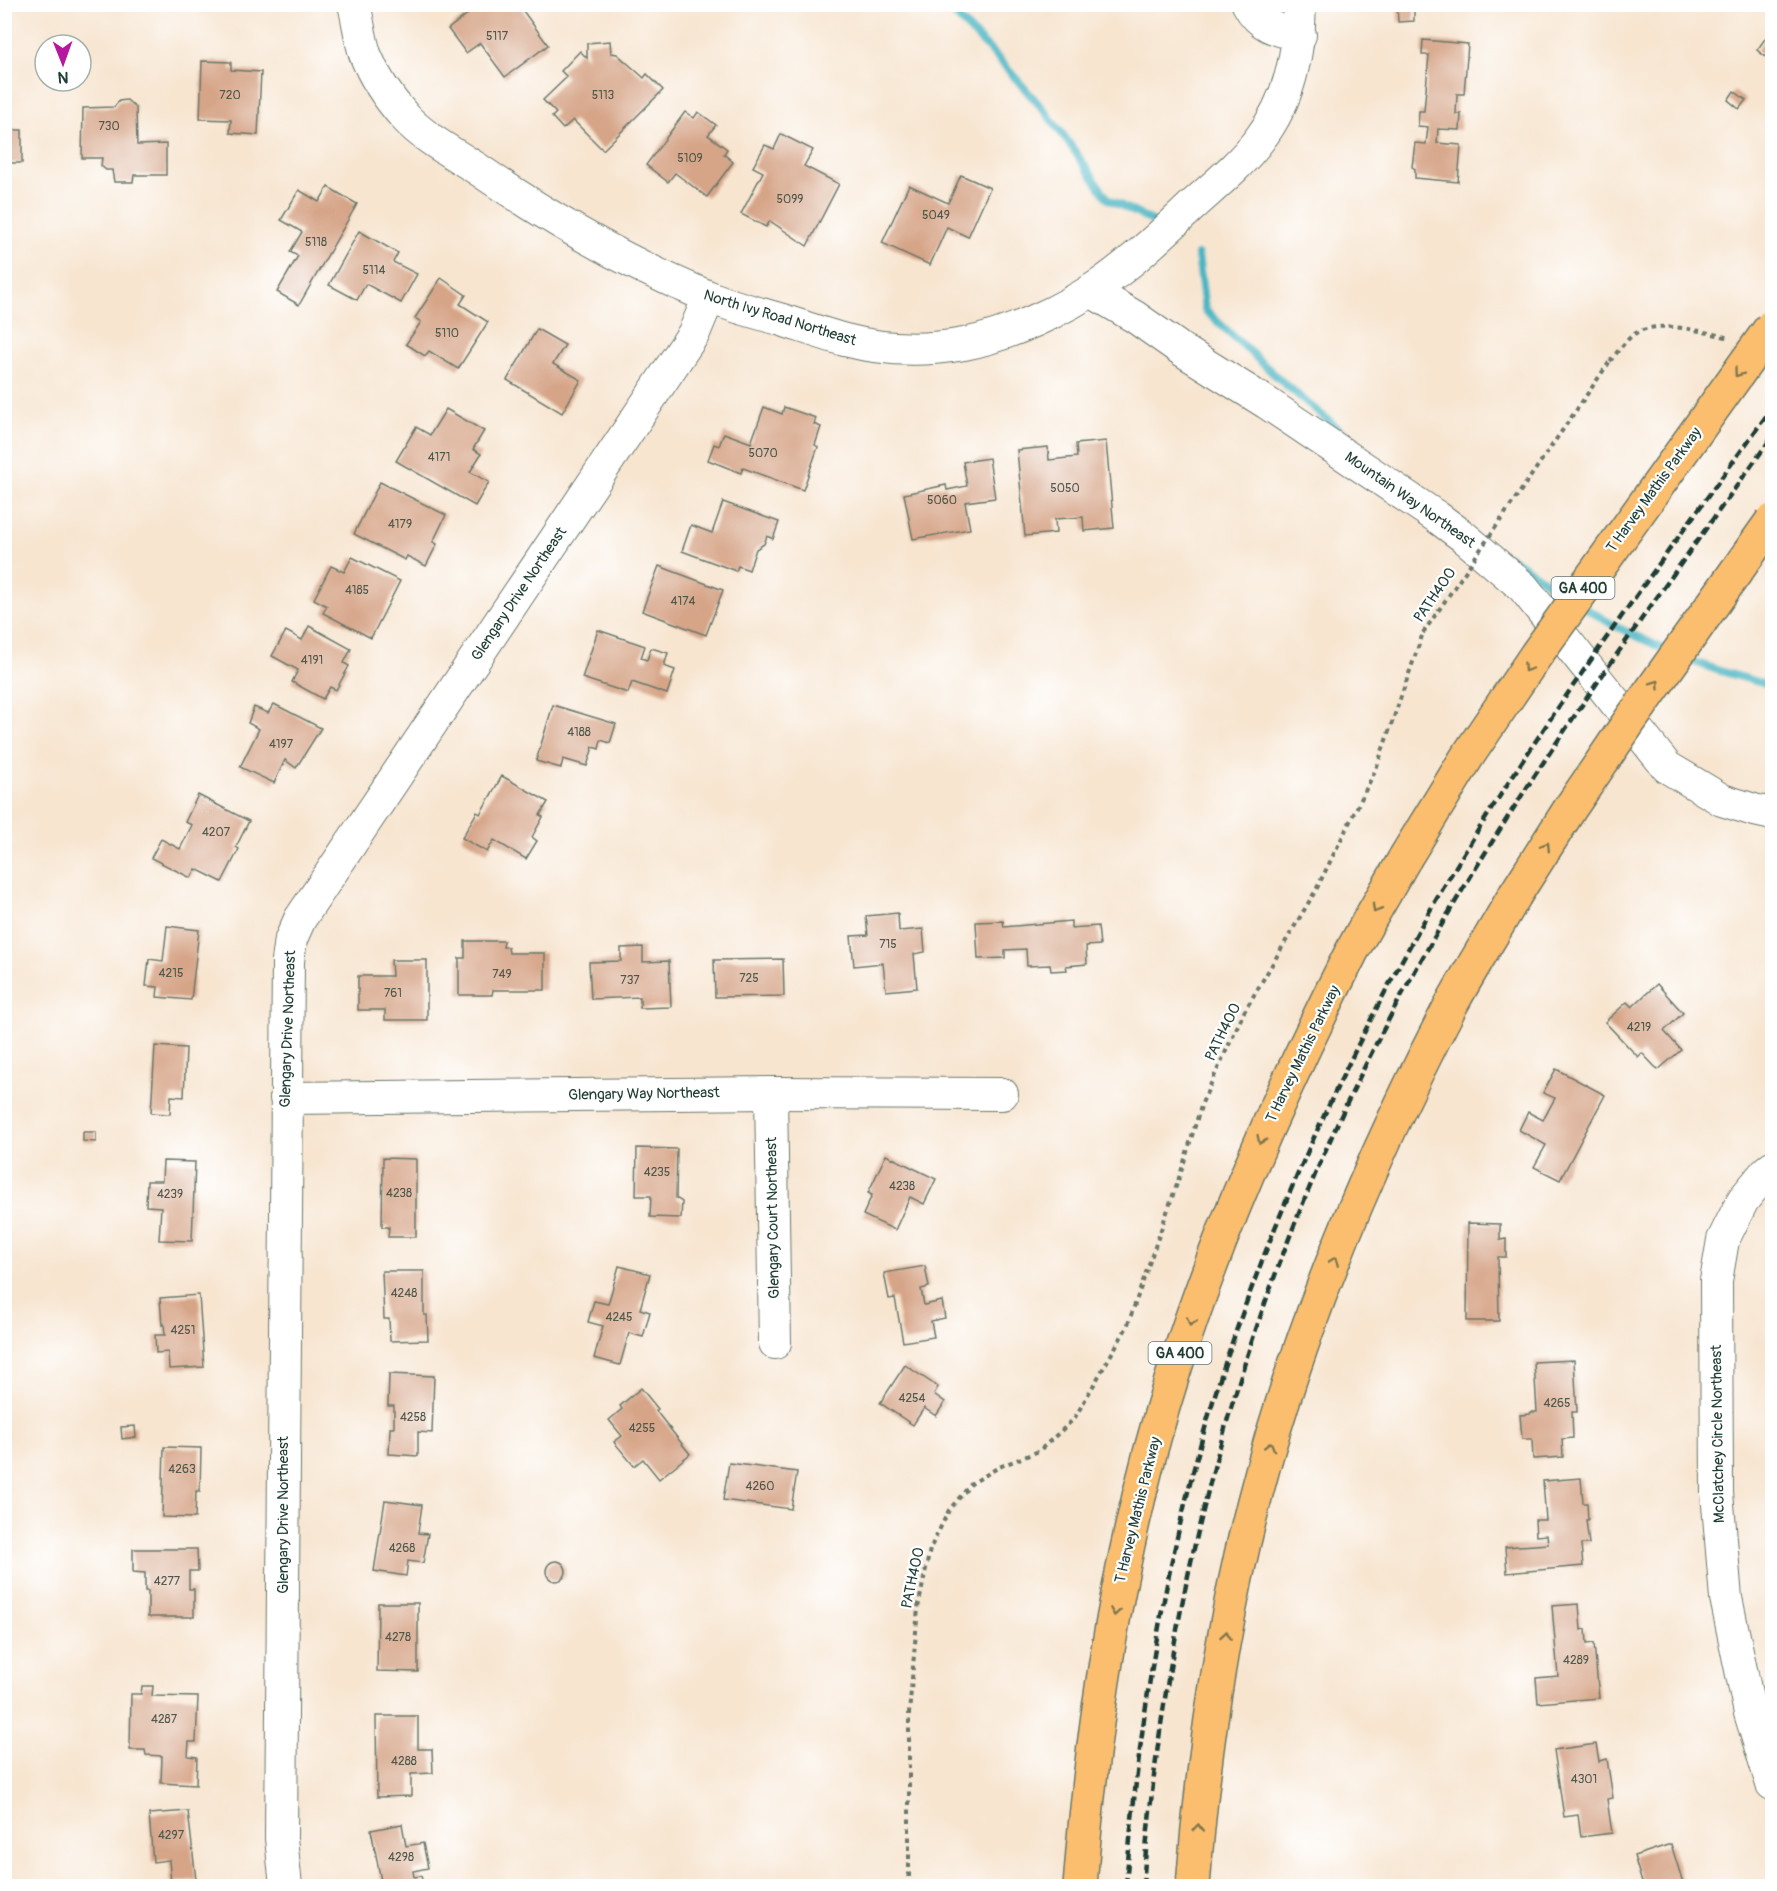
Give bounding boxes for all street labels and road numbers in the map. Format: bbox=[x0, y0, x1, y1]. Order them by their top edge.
street label: North Ivy Road Northeast bbox=[701, 286, 860, 351]
street label: T Harvey Mathis Parkway bbox=[1602, 423, 1706, 556]
street label: Mountain Way Northeast bbox=[1341, 448, 1480, 553]
street label: Glengary Drive Northeast bbox=[467, 523, 571, 665]
street label: PATH400 bbox=[1410, 564, 1460, 626]
road number: GA 400 bbox=[1552, 577, 1614, 599]
street label: Glengary Drive Northeast bbox=[276, 949, 300, 1108]
street label: T Harvey Mathis Parkway bbox=[1262, 982, 1345, 1126]
street label: PATH400 bbox=[1201, 1000, 1245, 1064]
street label: Glengary Way Northeast bbox=[568, 1083, 721, 1105]
street label: Glengary Court Northeast bbox=[762, 1136, 784, 1299]
road number: GA 400 bbox=[1148, 1342, 1212, 1364]
street label: McClatchey Circle Northeast bbox=[1707, 1344, 1729, 1523]
street label: T Harvey Mathis Parkway bbox=[1111, 1434, 1166, 1585]
street label: Glengary Drive Northeast bbox=[274, 1435, 293, 1594]
street label: PATH400 bbox=[897, 1546, 929, 1610]

